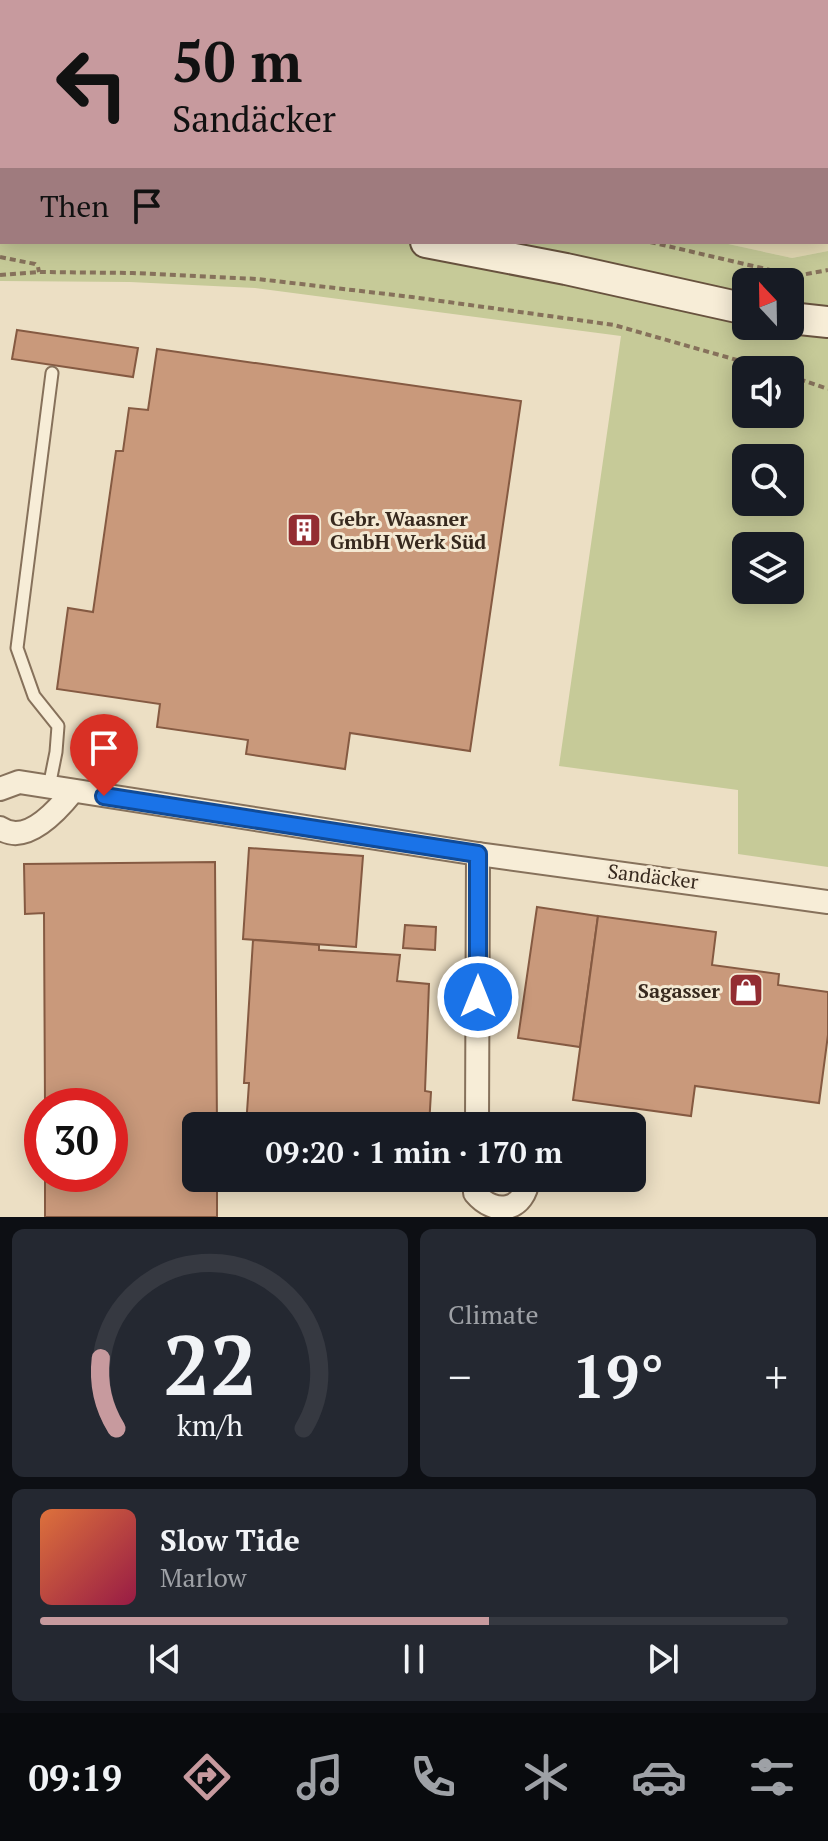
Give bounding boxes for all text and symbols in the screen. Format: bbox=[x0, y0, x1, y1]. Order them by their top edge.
text: 50 m bbox=[172, 24, 302, 98]
icon: left bbox=[40, 32, 144, 136]
text: Sandäcker bbox=[172, 95, 336, 142]
icon: arrive bbox=[125, 184, 169, 228]
text: Then bbox=[40, 186, 109, 226]
north arrow bbox=[732, 268, 804, 340]
map controls bbox=[732, 268, 804, 604]
button: sound bbox=[732, 356, 804, 428]
button: search bbox=[732, 444, 804, 516]
place label: Gebr. Waasner GmbH Werk Süd bbox=[330, 505, 486, 555]
building icon: Gebr. Waasner GmbH Werk Süd bbox=[285, 511, 323, 549]
button: layers bbox=[732, 532, 804, 604]
pin bbox=[70, 714, 138, 796]
icon: arrive bbox=[82, 726, 126, 770]
street label: Sandäcker bbox=[606, 857, 700, 895]
position arrow bbox=[436, 955, 520, 1039]
shop icon: Sagasser bbox=[727, 971, 765, 1009]
place label: Sagasser bbox=[638, 977, 720, 1004]
speed limit sign: 30 bbox=[24, 1088, 128, 1192]
text: 09:20 · 1 min · 170 m bbox=[266, 1132, 562, 1172]
text: Climate bbox=[448, 1297, 539, 1331]
text: 22 bbox=[163, 1309, 257, 1419]
text: 19° bbox=[572, 1336, 664, 1415]
text: − bbox=[448, 1347, 471, 1406]
text: + bbox=[765, 1347, 788, 1406]
text: km/h bbox=[177, 1406, 243, 1444]
text: Slow Tide bbox=[160, 1520, 300, 1560]
text: Marlow bbox=[160, 1560, 246, 1594]
icon: previous bbox=[143, 1637, 187, 1681]
icon: pause bbox=[392, 1637, 436, 1681]
icon: next bbox=[641, 1637, 685, 1681]
icon: directions bbox=[179, 1749, 235, 1805]
icon: music bbox=[292, 1749, 348, 1805]
icon: phone bbox=[405, 1749, 461, 1805]
icon: climate bbox=[518, 1749, 574, 1805]
icon: car bbox=[631, 1749, 687, 1805]
icon: filters bbox=[744, 1749, 800, 1805]
text: 09:19 bbox=[28, 1754, 122, 1801]

